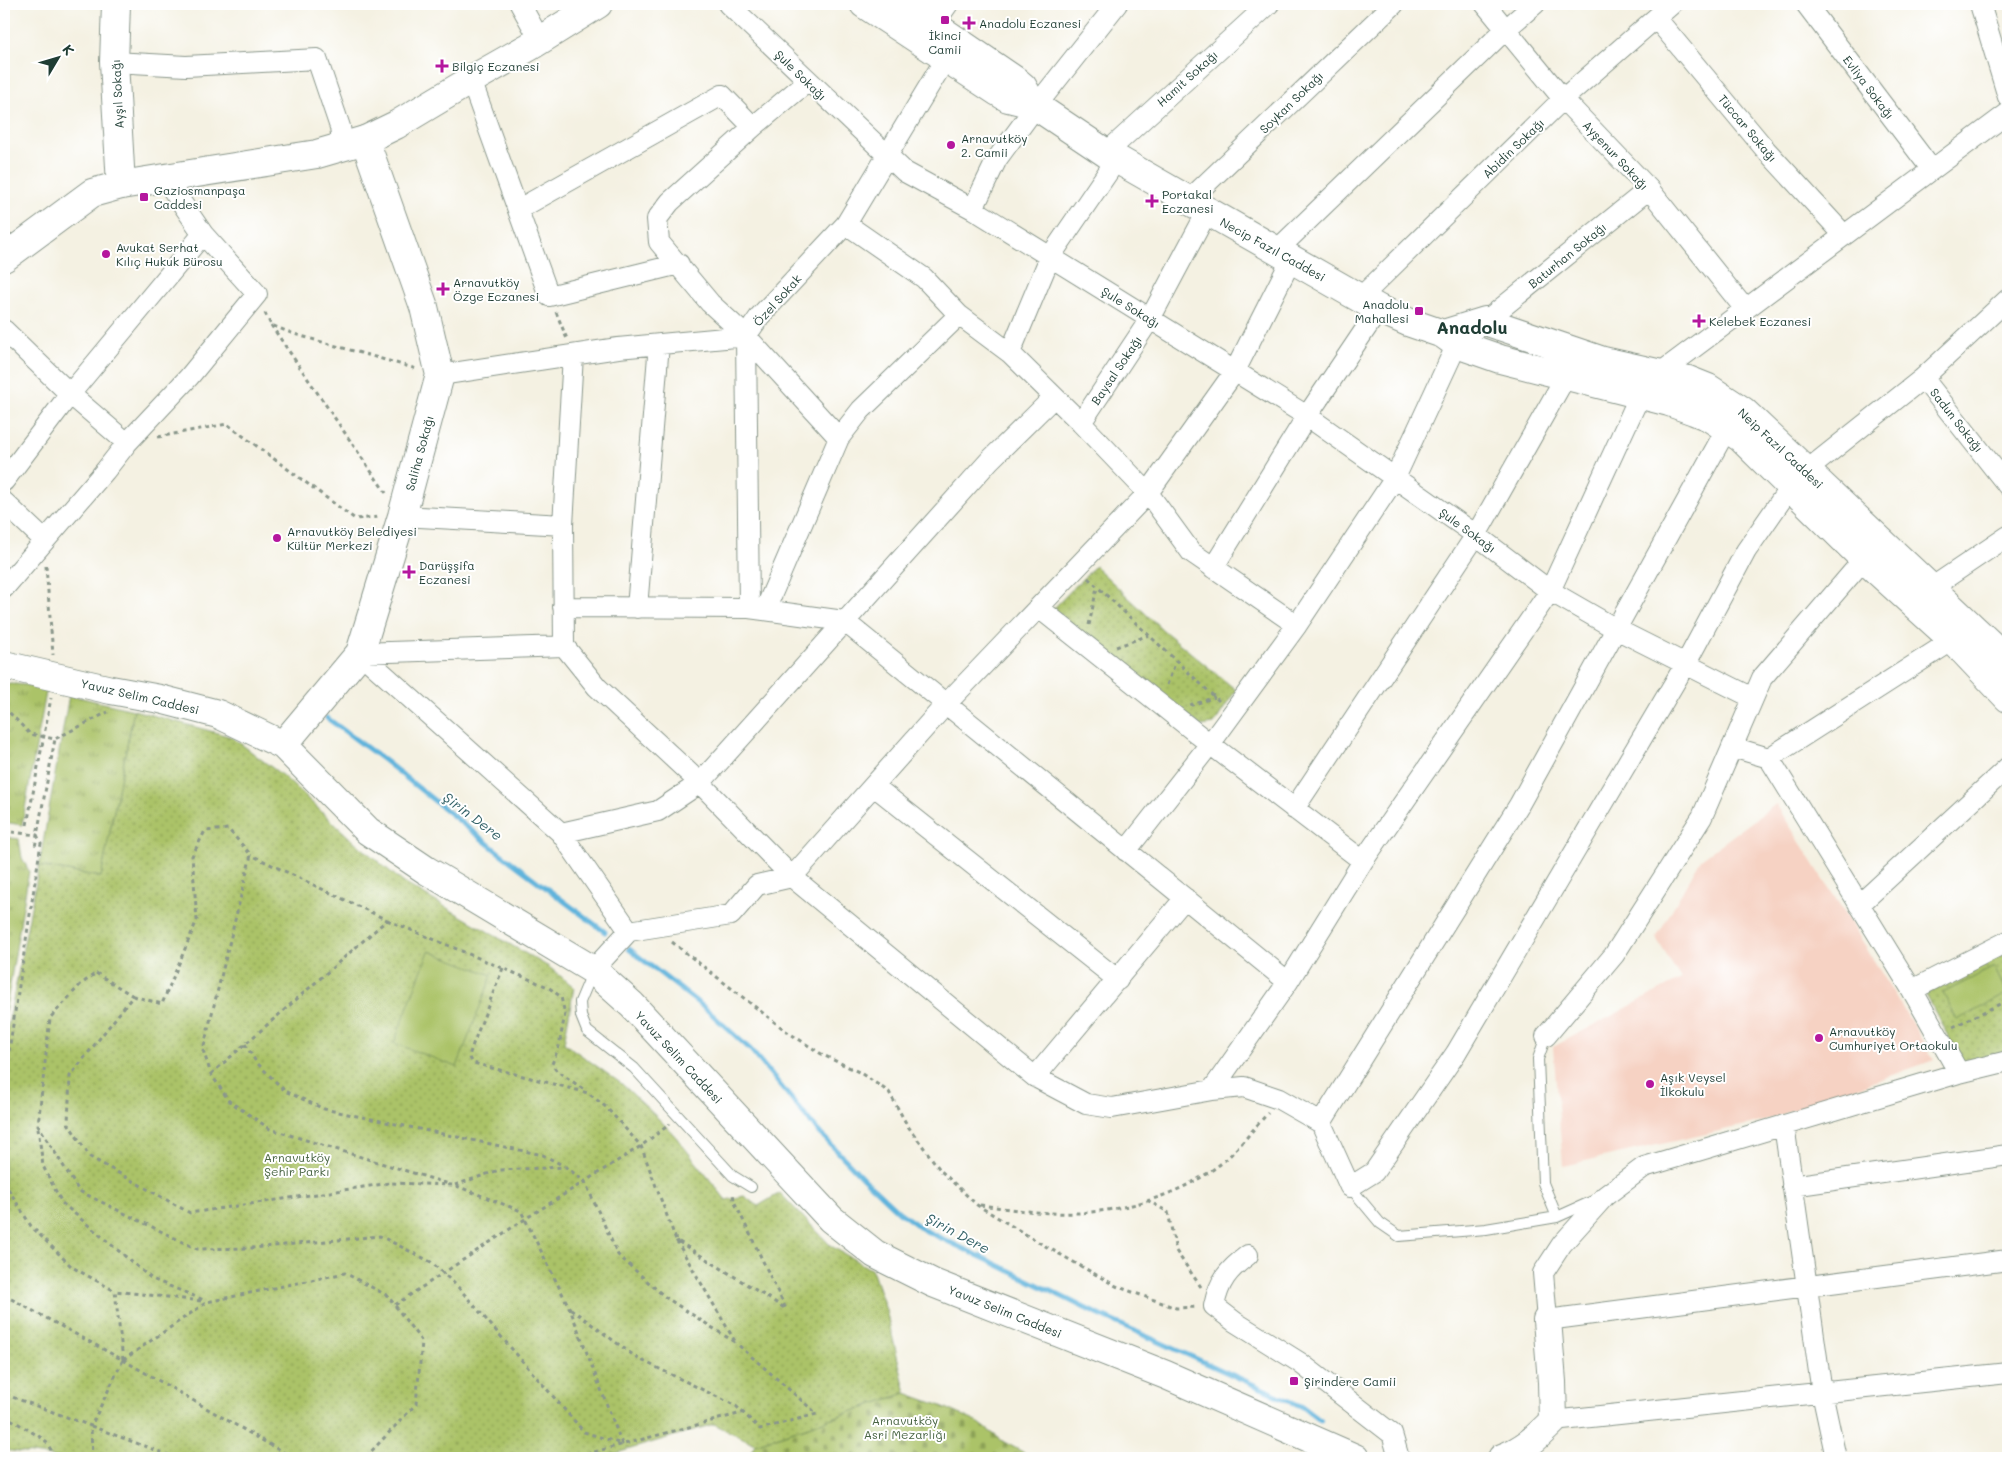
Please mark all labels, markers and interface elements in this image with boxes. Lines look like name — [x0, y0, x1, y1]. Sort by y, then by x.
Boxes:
marker: İkinci Camii — [939, 14, 951, 26]
place label: Anadolu Eczanesi — [979, 15, 1081, 31]
marker: Anadolu Eczanesi — [963, 17, 975, 29]
place label: İkinci Camii — [929, 27, 961, 57]
north arrow — [32, 32, 82, 82]
text: K — [58, 40, 79, 59]
street label: Şule Sokağı — [772, 46, 830, 104]
street label: Hamit Sokağı — [1153, 46, 1221, 110]
street label: Evliya Sokağı — [1840, 52, 1898, 122]
place label: Bilgiç Eczanesi — [452, 58, 539, 74]
street label: Ayşıl Sokağı — [107, 59, 127, 129]
marker: Bilgiç Eczanesi — [436, 60, 448, 72]
street label: Soykan Sokağı — [1256, 67, 1326, 137]
street label: Tüccar Sokağı — [1715, 91, 1781, 165]
street label: Abidin Sokağı — [1479, 115, 1547, 181]
street label: Ayşenur Sokağı — [1580, 117, 1652, 193]
place label: Arnavutköy 2. Camii — [961, 130, 1027, 160]
marker: Arnavutköy 2. Camii — [945, 139, 957, 151]
place label: Gaziosmanpaşa Caddesi — [154, 182, 246, 212]
place label: Portakal Eczanesi — [1162, 186, 1214, 216]
marker: Gaziosmanpaşa Caddesi — [138, 191, 150, 203]
marker: Portakal Eczanesi — [1146, 195, 1158, 207]
street label: Necip Fazıl Caddesi — [1218, 213, 1328, 285]
street label: Baturhan Sokağı — [1525, 219, 1609, 291]
place label: Avukat Serhat Kılıç Hukuk Bürosu — [116, 239, 223, 269]
marker: Avukat Serhat Kılıç Hukuk Bürosu — [100, 248, 112, 260]
street label: Özel Sokak — [749, 271, 805, 329]
place label: Arnavutköy Özge Eczanesi — [453, 274, 539, 304]
marker: Arnavutköy Özge Eczanesi — [437, 283, 449, 295]
street label: Şule Sokağı — [1099, 283, 1163, 331]
place label: Anadolu Mahallesi — [1355, 296, 1409, 326]
marker: Anadolu Mahallesi — [1413, 305, 1425, 317]
place label: Kelebek Eczanesi — [1709, 313, 1811, 329]
district label: Anadolu — [1436, 315, 1508, 339]
marker: Kelebek Eczanesi — [1693, 315, 1705, 327]
street label: Baysal Sokağı — [1087, 332, 1145, 408]
street label: Sadun Sokağı — [1927, 385, 1987, 455]
street label: Neip Fazıl Caddesi — [1735, 404, 1827, 492]
street label: Saliha Sokağı — [401, 414, 437, 492]
street label: Şule Sokağı — [1437, 504, 1499, 556]
place label: Arnavutköy Belediyesi Kültür Merkezi — [287, 523, 417, 553]
marker: Arnavutköy Belediyesi Kültür Merkezi — [271, 532, 283, 544]
place label: Darüşşifa Eczanesi — [419, 557, 475, 587]
marker: Darüşşifa Eczanesi — [403, 566, 415, 578]
street label: Yavuz Selim Caddesi — [79, 675, 201, 717]
water label: Şirin Dere — [439, 787, 507, 845]
street label: Yavuz Selim Caddesi — [632, 1007, 726, 1107]
place label: Arnavutköy Cumhuriyet Ortaokulu — [1829, 1023, 1957, 1053]
marker: Arnavutköy Cumhuriyet Ortaokulu — [1813, 1032, 1825, 1044]
place label: Aşık Veysel İlkokulu — [1660, 1069, 1726, 1099]
marker: Aşık Veysel İlkokulu — [1644, 1078, 1656, 1090]
park label: Arnavutköy Şehir Parkı — [264, 1149, 330, 1179]
water label: Şirin Dere — [923, 1208, 993, 1258]
street label: Yavuz Selim Caddesi — [946, 1281, 1064, 1341]
place label: Şirindere Camii — [1304, 1373, 1396, 1389]
marker: Şirindere Camii — [1288, 1375, 1300, 1387]
park label: Arnavutköy Asri Mezarlığı — [864, 1412, 946, 1442]

